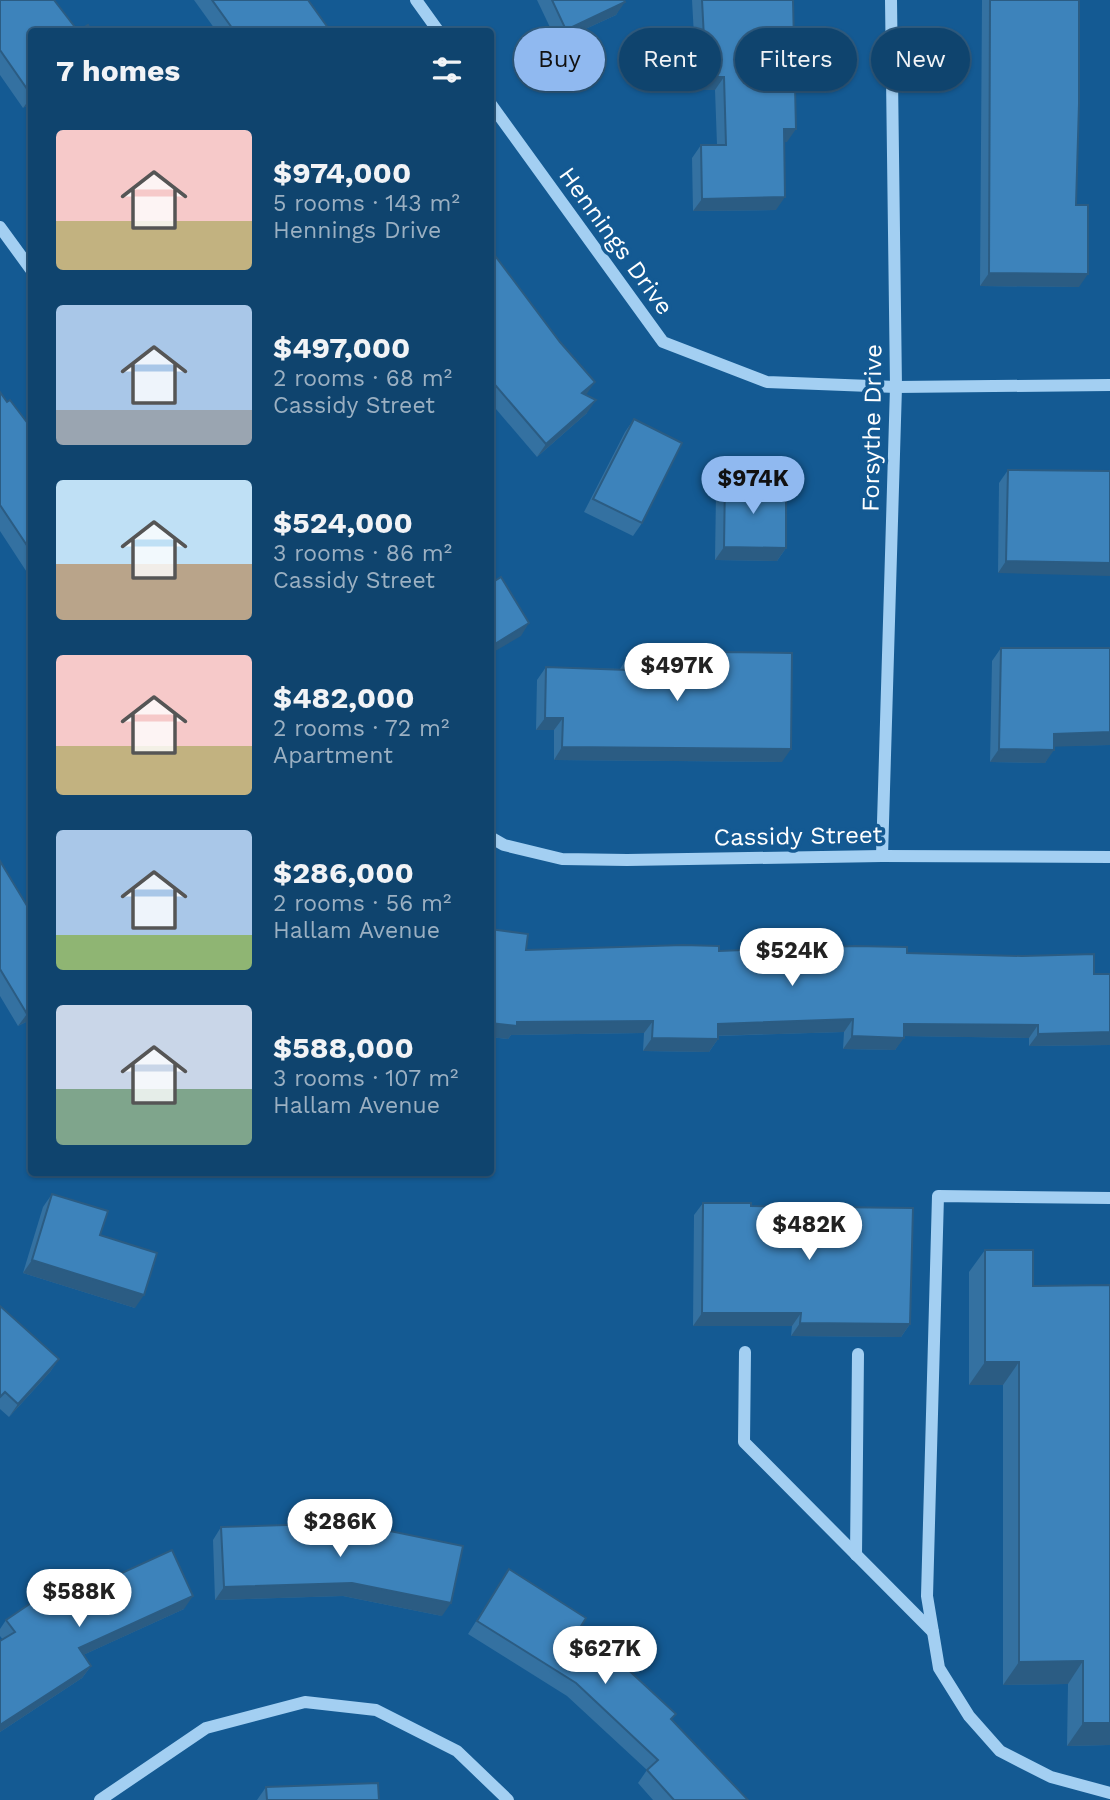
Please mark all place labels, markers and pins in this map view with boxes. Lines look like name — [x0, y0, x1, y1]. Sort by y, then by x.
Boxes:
pin: $974K — [704, 456, 802, 516]
pin: $497K — [628, 644, 726, 703]
pin: $524K — [743, 928, 841, 988]
pin: $482K — [760, 1202, 858, 1262]
pin: $286K — [291, 1500, 389, 1559]
pin: $588K — [30, 1570, 128, 1629]
pin: $627K — [556, 1626, 654, 1686]

